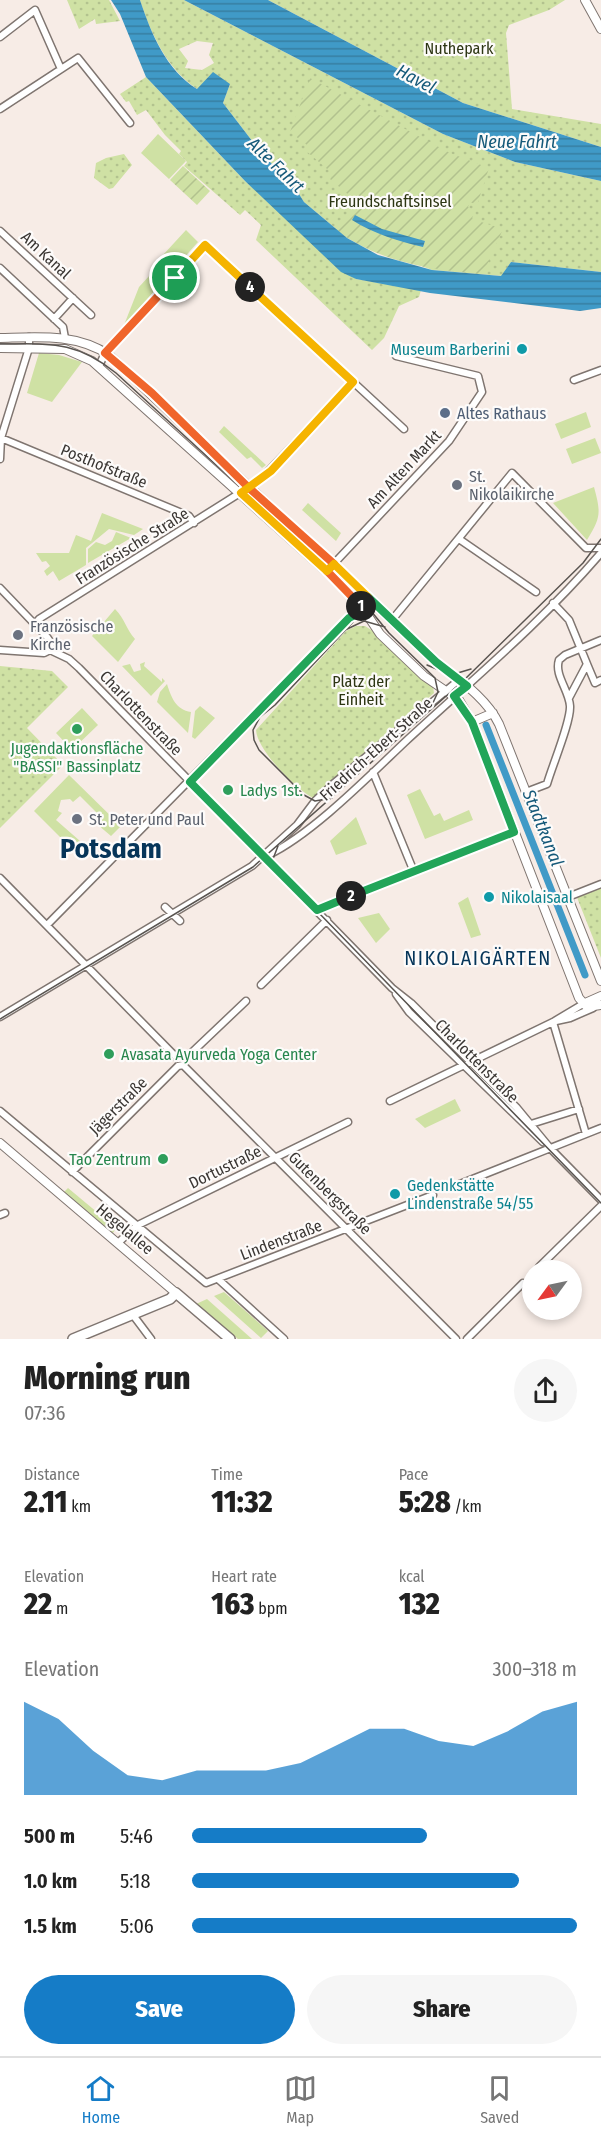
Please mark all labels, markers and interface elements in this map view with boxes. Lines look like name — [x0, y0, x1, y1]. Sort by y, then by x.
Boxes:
park label: Nuthepark — [425, 39, 494, 58]
water label: Havel — [393, 60, 440, 99]
water label: Neue Fahrt — [477, 131, 557, 153]
water label: Alte Fahrt — [242, 132, 309, 197]
park label: Freundschaftsinsel — [328, 192, 452, 211]
street label: Am Kanal — [17, 227, 75, 283]
pin — [149, 252, 200, 303]
icon: arrive — [158, 261, 191, 294]
pin: 4 — [235, 272, 265, 302]
text: 4 — [246, 277, 254, 296]
place label: Museum Barberini — [390, 340, 510, 359]
marker: Museum Barberini — [515, 342, 529, 356]
place label: Altes Rathaus — [457, 404, 546, 423]
marker: Altes Rathaus — [438, 406, 452, 420]
street label: Am Alten Markt — [363, 426, 445, 512]
street label: Posthofstraße — [58, 440, 150, 492]
place label: St. Nikolaikirche — [469, 467, 554, 504]
marker: St. Nikolaikirche — [450, 478, 464, 492]
street label: Französische Straße — [72, 504, 192, 588]
pin: 1 — [346, 591, 376, 621]
text: 1 — [358, 596, 364, 615]
place label: Französische Kirche — [30, 617, 113, 654]
marker: Französische Kirche — [11, 628, 25, 642]
street label: Charlottenstraße — [96, 667, 186, 759]
park label: Platz der Einheit — [332, 672, 390, 709]
street label: Friedrich-Ebert-Straße — [316, 693, 436, 805]
marker: Jugendaktionsfläche "BASSI" Bassinplatz — [70, 722, 84, 736]
place label: Jugendaktionsfläche "BASSI" Bassinplatz — [11, 739, 144, 776]
place label: Ladys 1st. — [240, 781, 303, 800]
marker: Ladys 1st. — [221, 783, 235, 797]
water label: Stadtkanal — [517, 785, 568, 870]
place label: St. Peter und Paul — [89, 810, 205, 829]
marker: St. Peter und Paul — [70, 812, 84, 826]
district label: Potsdam — [60, 832, 162, 865]
pin: 2 — [336, 881, 366, 911]
text: 2 — [347, 886, 355, 905]
place label: Nikolaisaal — [501, 888, 573, 907]
marker: Nikolaisaal — [482, 890, 496, 904]
district label: NIKOLAIGÄRTEN — [404, 946, 552, 970]
street label: Charlottenstraße — [431, 1015, 523, 1107]
place label: Avasata Ayurveda Yoga Center — [121, 1045, 317, 1064]
marker: Avasata Ayurveda Yoga Center — [102, 1047, 116, 1061]
street label: Jägerstraße — [85, 1073, 151, 1139]
street label: Dortustraße — [186, 1141, 264, 1193]
street label: Gutenbergstraße — [285, 1148, 375, 1238]
place label: Tao Zentrum — [69, 1150, 151, 1169]
marker: Tao Zentrum — [156, 1152, 170, 1166]
place label: Gedenkstätte Lindenstraße 54/55 — [407, 1176, 533, 1213]
marker: Gedenkstätte Lindenstraße 54/55 — [388, 1187, 402, 1201]
street label: Hegelallee — [93, 1200, 158, 1258]
street label: Lindenstraße — [237, 1216, 325, 1264]
north arrow — [522, 1260, 582, 1320]
map controls — [522, 1260, 582, 1320]
text: Morning run — [24, 1358, 191, 1398]
button: share — [514, 1359, 577, 1422]
text: 07:36 — [24, 1401, 66, 1425]
text: Distance — [24, 1465, 80, 1484]
text: Time — [211, 1465, 243, 1484]
text: Pace — [399, 1465, 428, 1484]
text: 2.11 — [24, 1484, 67, 1520]
text: 11:32 — [211, 1484, 273, 1520]
text: 5:28 — [399, 1484, 451, 1520]
text: km — [67, 1497, 91, 1516]
text: /km — [451, 1497, 482, 1516]
text: Elevation — [24, 1567, 84, 1586]
text: Heart rate — [211, 1567, 277, 1586]
text: kcal — [399, 1567, 425, 1586]
text: 22 — [24, 1586, 52, 1622]
text: 163 — [211, 1586, 254, 1622]
text: 132 — [399, 1586, 440, 1622]
text: m — [52, 1599, 68, 1618]
text: bpm — [254, 1599, 288, 1618]
text: Elevation — [24, 1657, 99, 1681]
text: 300–318 m — [492, 1657, 577, 1681]
text: 500 m — [24, 1824, 75, 1848]
text: 5:46 — [120, 1824, 153, 1848]
text: 1.0 km — [24, 1869, 77, 1893]
text: 5:18 — [120, 1869, 150, 1893]
text: 1.5 km — [24, 1914, 77, 1938]
text: 5:06 — [120, 1914, 154, 1938]
button: Save — [24, 1975, 295, 2044]
button: Share — [307, 1975, 577, 2044]
tab: Home — [82, 2072, 120, 2127]
tab: Map — [284, 2072, 317, 2127]
tab: Saved — [480, 2072, 519, 2127]

